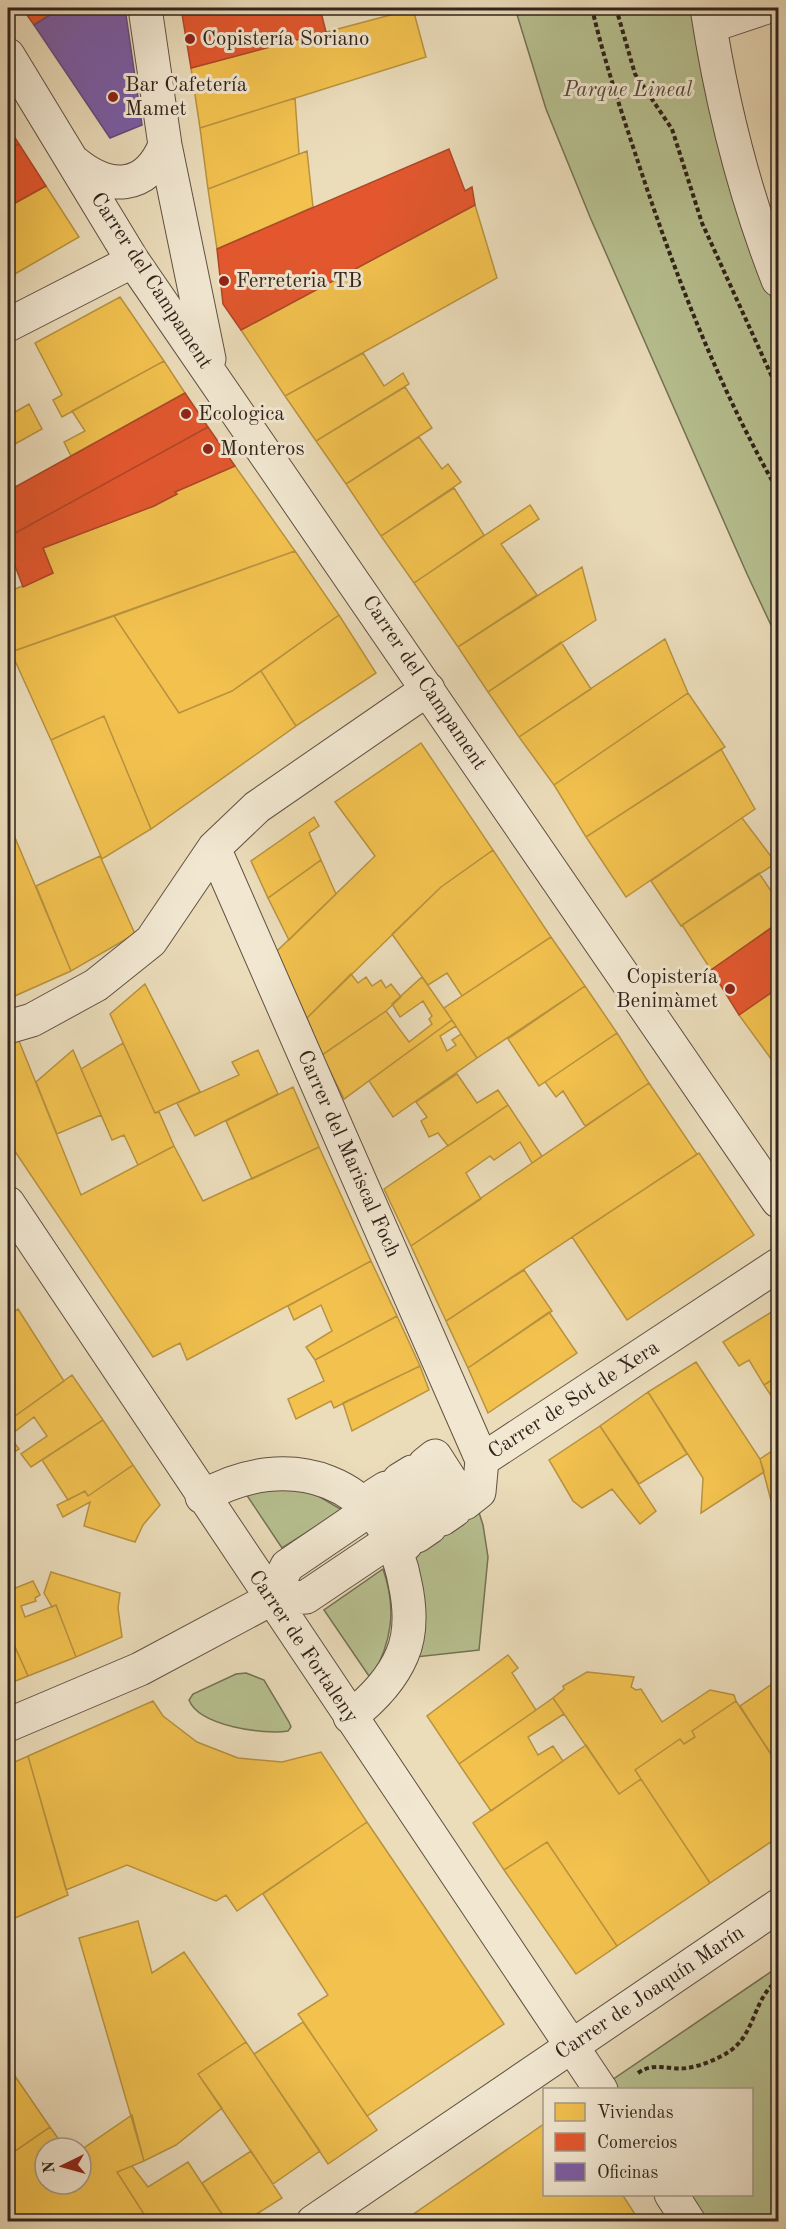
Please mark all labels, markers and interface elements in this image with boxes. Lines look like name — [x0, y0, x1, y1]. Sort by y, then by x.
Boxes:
place label: Copistería Soriano — [202, 29, 370, 50]
marker: Copistería Soriano — [183, 32, 197, 46]
place label: Bar Cafetería Mamet — [125, 75, 247, 120]
park label: Parque Lineal — [563, 80, 692, 101]
marker: Bar Cafetería Mamet — [106, 90, 120, 104]
street label: Carrer del Campament — [86, 189, 216, 373]
place label: Ferreteria TB — [236, 271, 362, 292]
marker: Ferreteria TB — [217, 274, 231, 288]
place label: Ecologica — [198, 404, 285, 425]
marker: Ecologica — [179, 407, 193, 421]
place label: Monteros — [220, 439, 305, 460]
marker: Monteros — [201, 442, 215, 456]
street label: Carrer del Campament — [358, 592, 490, 774]
place label: Copistería Benimàmet — [616, 967, 718, 1012]
marker: Copistería Benimàmet — [723, 982, 737, 996]
street label: Carrer del Mariscal Foch — [293, 1047, 403, 1261]
street label: Carrer de Sot de Xera — [485, 1337, 663, 1463]
street label: Carrer de Fortaleny — [244, 1567, 362, 1727]
street label: Carrer de Joaquín Marín — [552, 1922, 748, 2064]
legend — [543, 2088, 753, 2196]
text: Viviendas — [597, 2104, 674, 2122]
text: Comercios — [597, 2134, 678, 2152]
north arrow — [33, 2136, 93, 2196]
text: N — [41, 2160, 59, 2174]
text: Oficinas — [597, 2164, 658, 2182]

